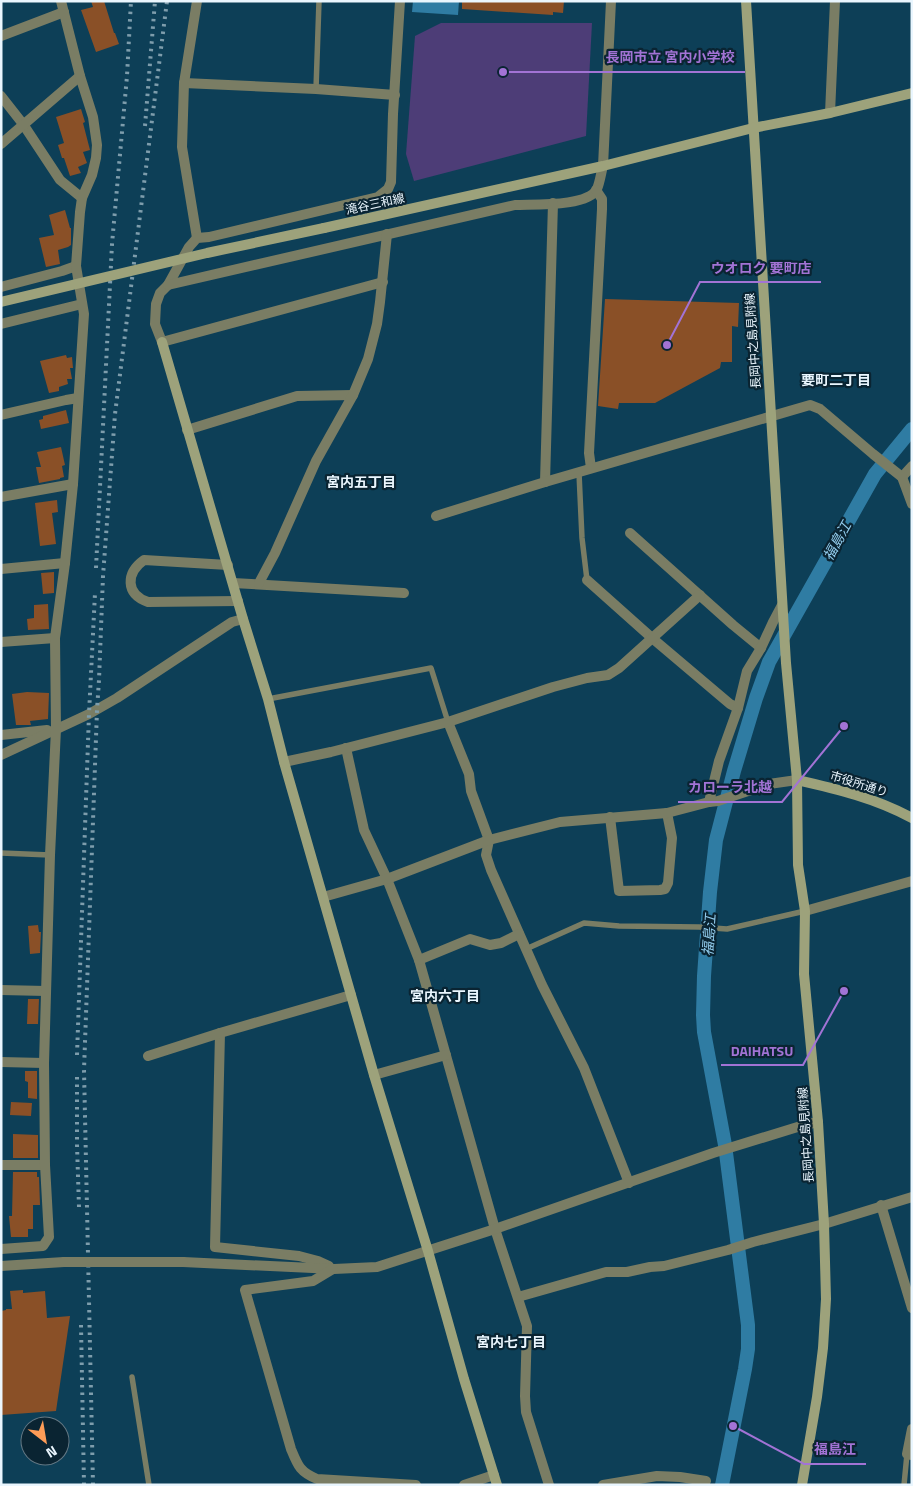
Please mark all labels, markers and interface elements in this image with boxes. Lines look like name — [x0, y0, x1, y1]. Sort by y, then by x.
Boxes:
callout: 長岡市立 宮内小学校 — [596, 43, 745, 72]
text: 長岡市立 宮内小学校 — [605, 46, 735, 67]
street label: 滝谷三和線 — [344, 188, 406, 219]
callout: ウオロク 要町店 — [700, 253, 821, 282]
text: ウオロク 要町店 — [710, 257, 812, 278]
street label: 長岡中之島見附線 — [740, 292, 765, 390]
district label: 要町二丁目 — [801, 369, 871, 390]
district label: 宮内五丁目 — [326, 471, 396, 492]
water label: 福島江 — [817, 516, 857, 564]
street label: 市役所通り — [828, 766, 891, 801]
callout: カローラ北越 — [678, 773, 782, 802]
text: カローラ北越 — [688, 776, 772, 797]
water label: 福島江 — [697, 911, 721, 957]
district label: 宮内六丁目 — [410, 985, 480, 1006]
callout: DAIHATSU — [721, 1036, 803, 1065]
text: DAIHATSU — [731, 1040, 793, 1061]
street label: 長岡中之島見附線 — [793, 1086, 818, 1184]
district label: 宮内七丁目 — [476, 1331, 546, 1352]
north arrow — [20, 1416, 70, 1466]
callout: 福島江 — [804, 1435, 866, 1464]
text: 福島江 — [814, 1438, 856, 1459]
text: N — [42, 1441, 62, 1464]

